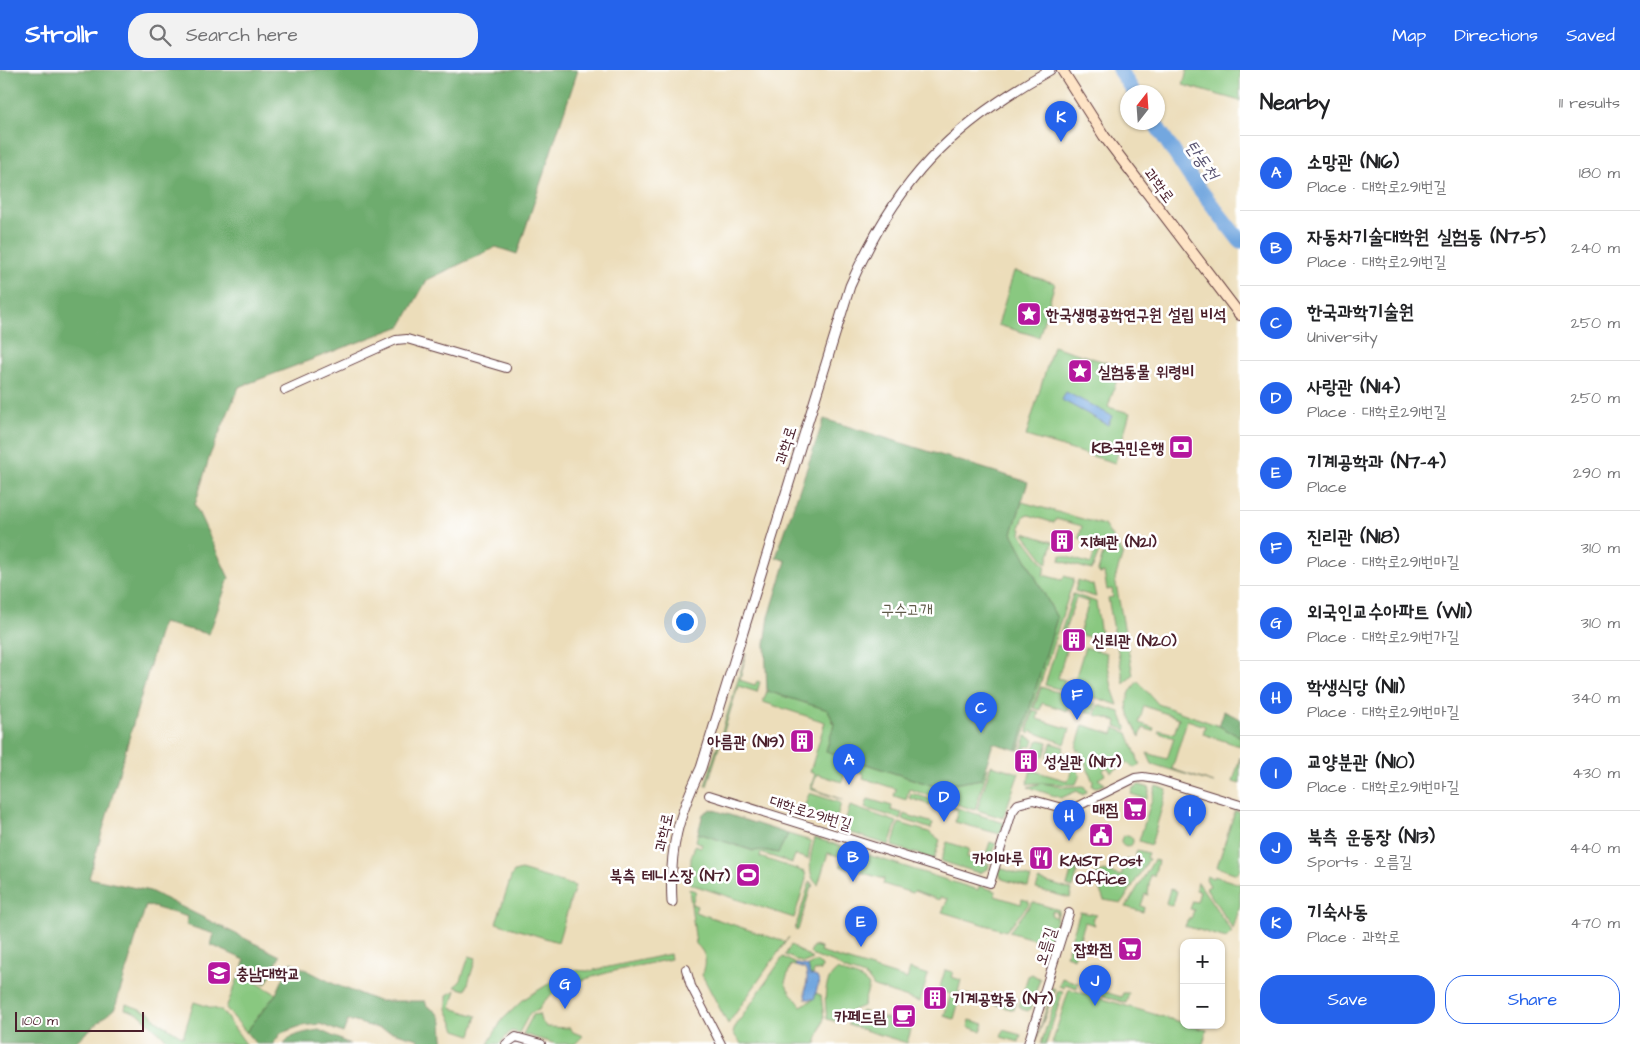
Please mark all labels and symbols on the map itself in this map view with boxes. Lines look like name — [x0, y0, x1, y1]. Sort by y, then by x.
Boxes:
north arrow — [1120, 85, 1165, 130]
pin: K — [1045, 101, 1077, 142]
water label: 탄동천 — [1179, 135, 1225, 186]
street label: 과학로 — [1139, 164, 1180, 208]
place icon: 한국생명공학연구원 설립 비석 — [1016, 301, 1042, 327]
place label: 한국생명공학연구원 설립 비석 — [1045, 304, 1226, 326]
place icon: 실험동물 위령비 — [1067, 358, 1093, 384]
place label: 실험동물 위령비 — [1098, 361, 1195, 383]
street label: 과학로 — [770, 424, 802, 467]
bank icon: KB국민은행 — [1168, 434, 1194, 460]
place label: KB국민은행 — [1091, 437, 1164, 459]
building icon: 지혜관 (N21) — [1049, 528, 1075, 554]
place label: 지혜관 (N21) — [1080, 531, 1157, 553]
park label: 구수고개 — [881, 599, 933, 621]
your location — [672, 609, 698, 635]
building icon: 신뢰관 (N20) — [1061, 627, 1087, 653]
place label: 신뢰관 (N20) — [1092, 630, 1177, 652]
pin: F — [1061, 679, 1093, 720]
pin: C — [965, 692, 997, 733]
building icon: 아름관 (N19) — [789, 728, 815, 754]
place label: 아름관 (N19) — [706, 731, 784, 753]
pin: A — [833, 744, 865, 785]
building icon: 성실관 (N17) — [1013, 748, 1039, 774]
place label: 성실관 (N17) — [1044, 751, 1122, 773]
pin: D — [928, 781, 960, 822]
street label: 대학로291번길 — [767, 790, 855, 836]
pin: I — [1174, 795, 1206, 836]
supermarket icon: 매점 — [1122, 796, 1148, 822]
place label: 매점 — [1092, 799, 1118, 821]
pin: H — [1053, 800, 1085, 841]
street label: 과학로 — [649, 811, 679, 853]
public building icon: KAIST Post Office — [1088, 822, 1114, 848]
pin: B — [837, 841, 869, 882]
restaurant icon: 카이마루 — [1028, 845, 1054, 871]
place label: 카이마루 — [973, 848, 1024, 870]
place label: KAIST Post Office — [1060, 850, 1143, 890]
sports icon: 북측 테니스장 (N7) — [735, 862, 761, 888]
place label: 북측 테니스장 (N7) — [610, 865, 730, 887]
pin: E — [845, 906, 877, 947]
street label: 오름길 — [1030, 924, 1062, 968]
supermarket icon: 잡화점 — [1117, 936, 1143, 962]
place label: 잡화점 — [1073, 939, 1112, 961]
school or university icon: 충남대학교 — [206, 960, 232, 986]
place label: 충남대학교 — [236, 963, 300, 985]
pin: J — [1079, 965, 1111, 1006]
pin: G — [549, 968, 581, 1009]
building icon: 기계공학동 (N7) — [922, 985, 948, 1011]
place label: 기계공학동 (N7) — [952, 988, 1053, 1010]
cafe icon: 카페드림 — [891, 1003, 917, 1029]
place label: 카페드림 — [835, 1006, 886, 1028]
scale bar — [15, 1009, 144, 1032]

